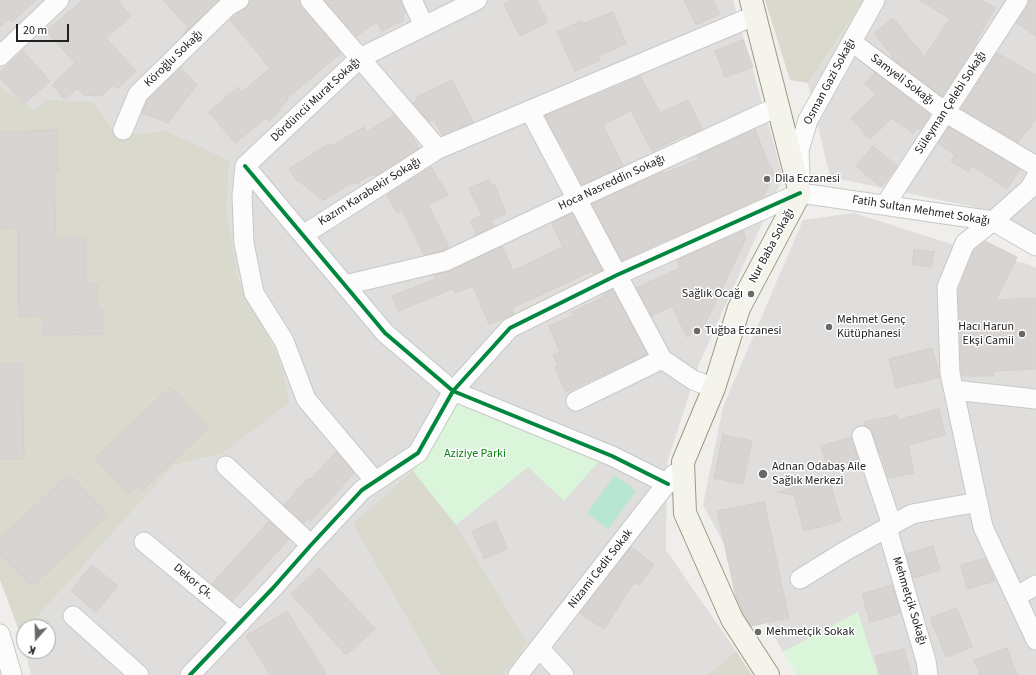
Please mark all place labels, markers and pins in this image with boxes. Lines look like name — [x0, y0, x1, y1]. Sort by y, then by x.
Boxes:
place label: Dila Eczanesi — [775, 172, 840, 186]
marker: Dila Eczanesi — [762, 174, 772, 184]
place label: Sağlık Ocağı — [682, 287, 743, 301]
marker: Sağlık Ocağı — [746, 289, 756, 299]
place label: Mehmet Genç Kütüphanesi — [837, 313, 906, 341]
place label: Hacı Harun Ekşi Camii — [958, 320, 1014, 348]
marker: Mehmet Genç Kütüphanesi — [824, 322, 834, 332]
place label: Tuğba Eczanesi — [705, 324, 781, 338]
marker: Tuğba Eczanesi — [692, 326, 702, 336]
marker: Hacı Harun Ekşi Camii — [1017, 329, 1027, 339]
place label: Adnan Odabaş Aile Sağlık Merkezi — [772, 460, 866, 488]
marker: Adnan Odabaş Aile Sağlık Merkezi — [757, 468, 769, 480]
place label: Mehmetçik Sokak — [766, 625, 854, 639]
marker: Mehmetçik Sokak — [753, 627, 763, 637]

